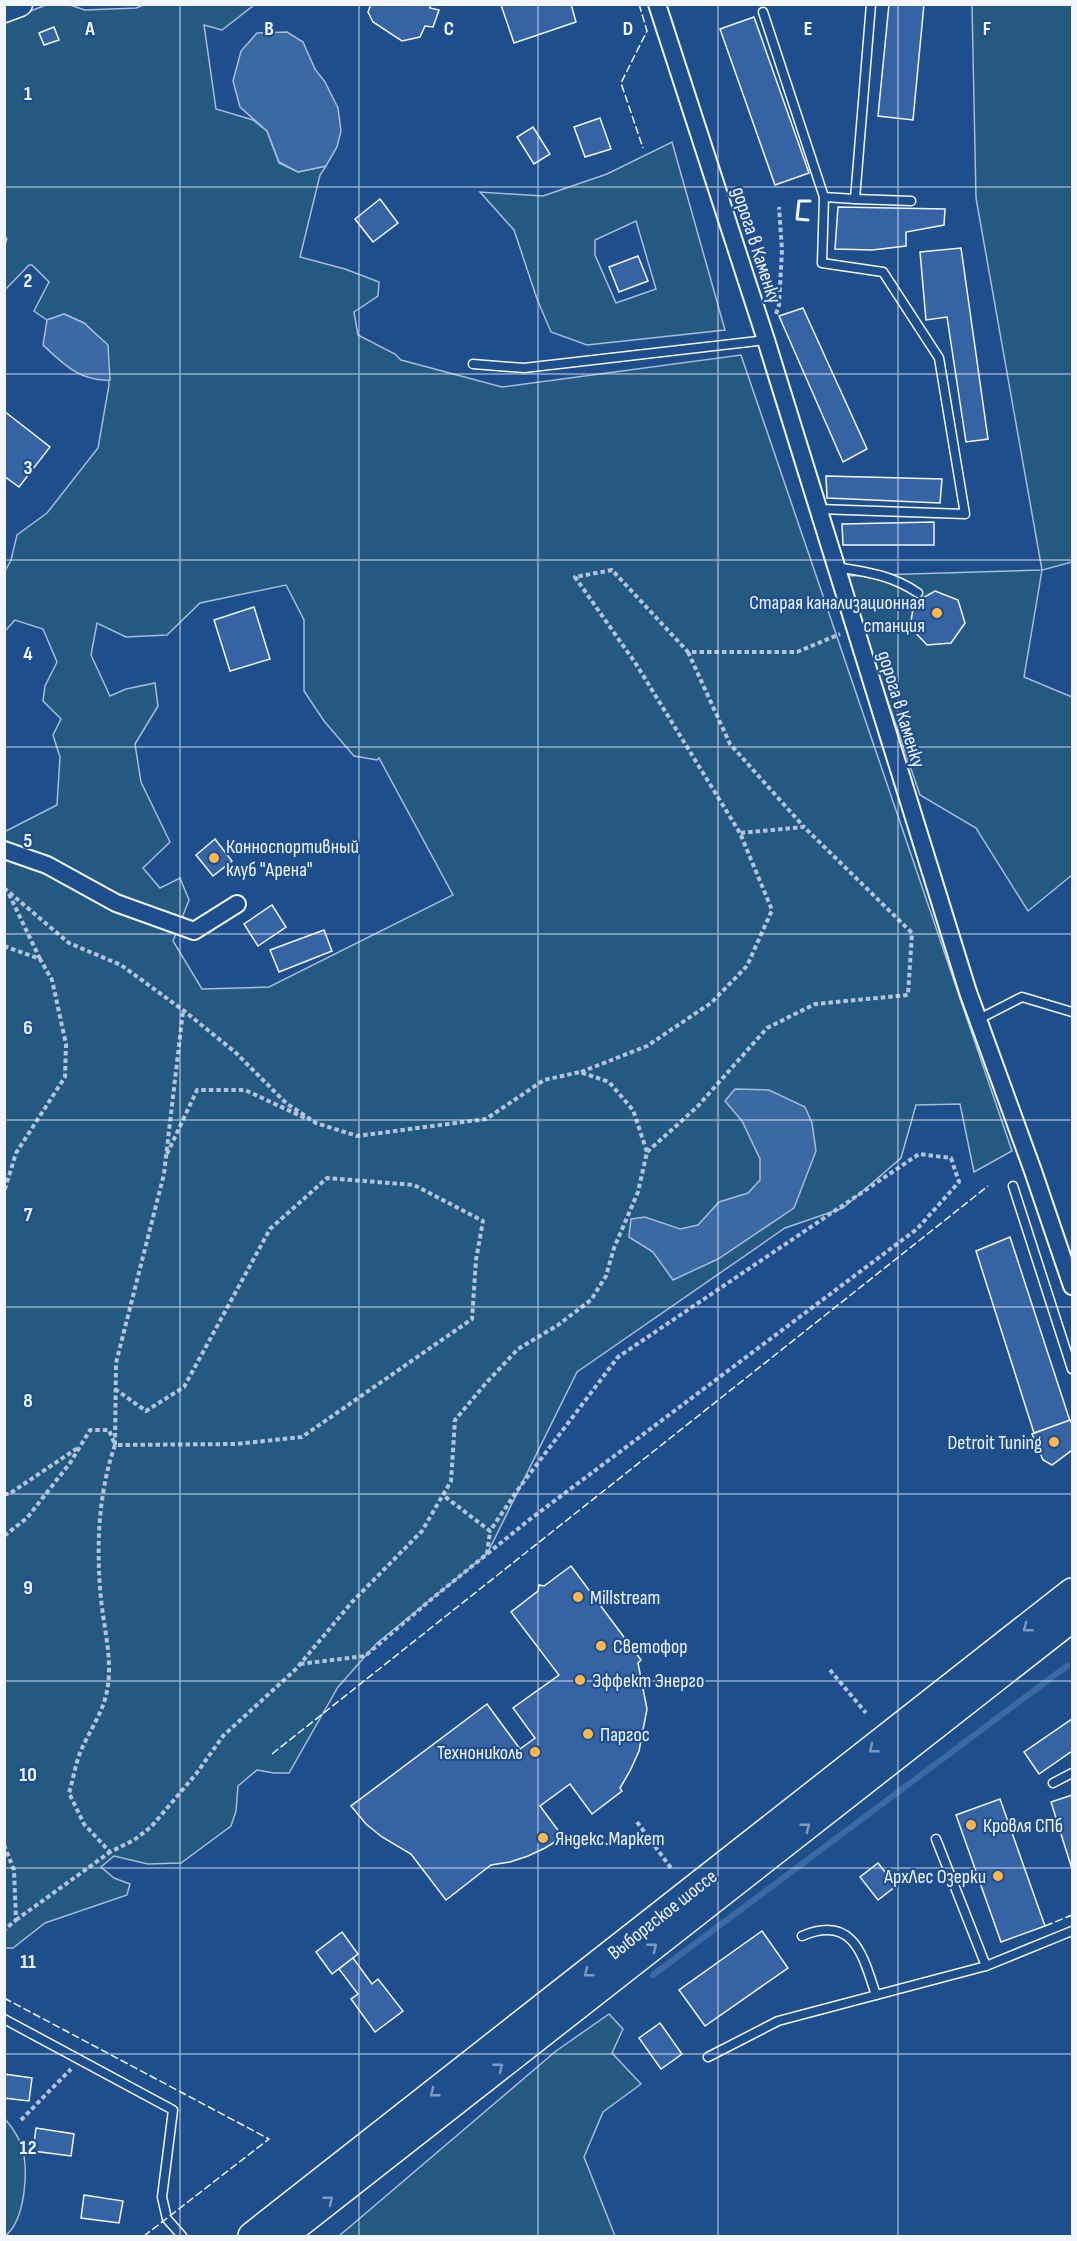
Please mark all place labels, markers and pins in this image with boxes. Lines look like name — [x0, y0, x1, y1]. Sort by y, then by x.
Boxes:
place label: Старая канализационная станция — [749, 591, 925, 638]
marker: Старая канализационная станция — [930, 606, 944, 620]
place label: Конноспортивный клуб "Арена" — [226, 835, 359, 882]
marker: Конноспортивный клуб "Арена" — [207, 851, 221, 865]
place label: Detroit Tuning — [948, 1431, 1042, 1455]
marker: Detroit Tuning — [1047, 1435, 1061, 1449]
place label: Millstream — [590, 1586, 660, 1610]
marker: Millstream — [571, 1590, 585, 1604]
place label: Светофор — [613, 1635, 688, 1659]
marker: Светофор — [594, 1639, 608, 1653]
place label: Эффект Энерго — [592, 1669, 704, 1693]
marker: Эффект Энерго — [573, 1673, 587, 1687]
place label: Паргос — [600, 1723, 650, 1747]
marker: Паргос — [581, 1727, 595, 1741]
place label: Технониколь — [437, 1741, 523, 1765]
marker: Технониколь — [528, 1745, 542, 1759]
place label: Кровля СПб — [983, 1814, 1063, 1838]
marker: Кровля СПб — [964, 1818, 978, 1832]
place label: Яндекс.Маркет — [555, 1827, 665, 1851]
marker: Яндекс.Маркет — [536, 1831, 550, 1845]
place label: АрхЛес Озерки — [883, 1865, 986, 1889]
marker: АрхЛес Озерки — [991, 1869, 1005, 1883]

